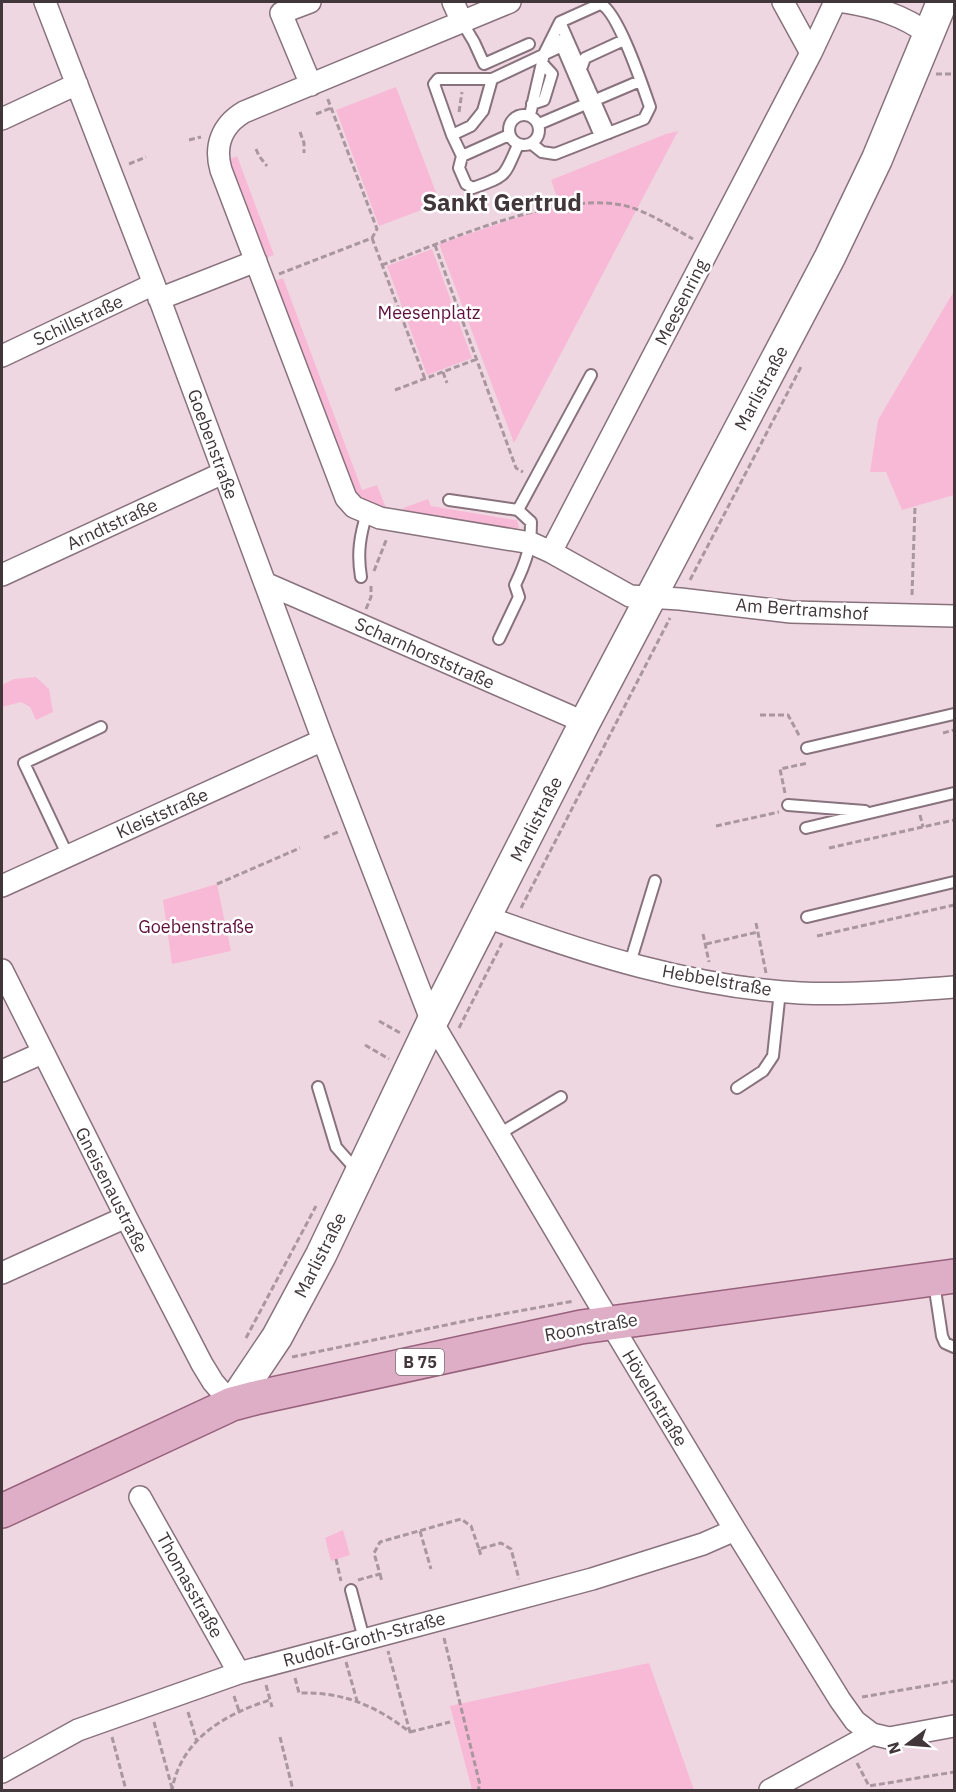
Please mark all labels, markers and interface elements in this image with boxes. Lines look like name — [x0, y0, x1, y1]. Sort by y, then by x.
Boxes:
district label: Sankt Gertrud — [422, 186, 582, 218]
street label: Meesenring — [649, 254, 713, 349]
street label: Schillstraße — [29, 289, 127, 351]
park label: Meesenplatz — [378, 301, 480, 324]
street label: Marlistraße — [729, 342, 793, 434]
street label: Goebenstraße — [182, 386, 244, 502]
street label: Arndtstraße — [63, 493, 161, 555]
street label: Am Bertramshof — [735, 593, 869, 625]
street label: Scharnhorststraße — [352, 612, 499, 694]
street label: Marlistraße — [505, 772, 567, 866]
street label: Kleiststraße — [112, 782, 212, 843]
park label: Goebenstraße — [138, 915, 254, 938]
street label: Hebbelstraße — [660, 959, 774, 1001]
street label: Gneisenaustraße — [70, 1123, 154, 1257]
street label: Marlistraße — [289, 1208, 351, 1302]
street label: Roonstraße — [543, 1307, 639, 1346]
street label: Hövelnstraße — [617, 1345, 693, 1451]
road number: B 75 — [396, 1349, 444, 1375]
street label: Thomasstraße — [152, 1528, 228, 1642]
street label: Rudolf-Groth-Straße — [280, 1606, 448, 1672]
north arrow — [878, 1714, 938, 1774]
text: N — [882, 1740, 905, 1756]

